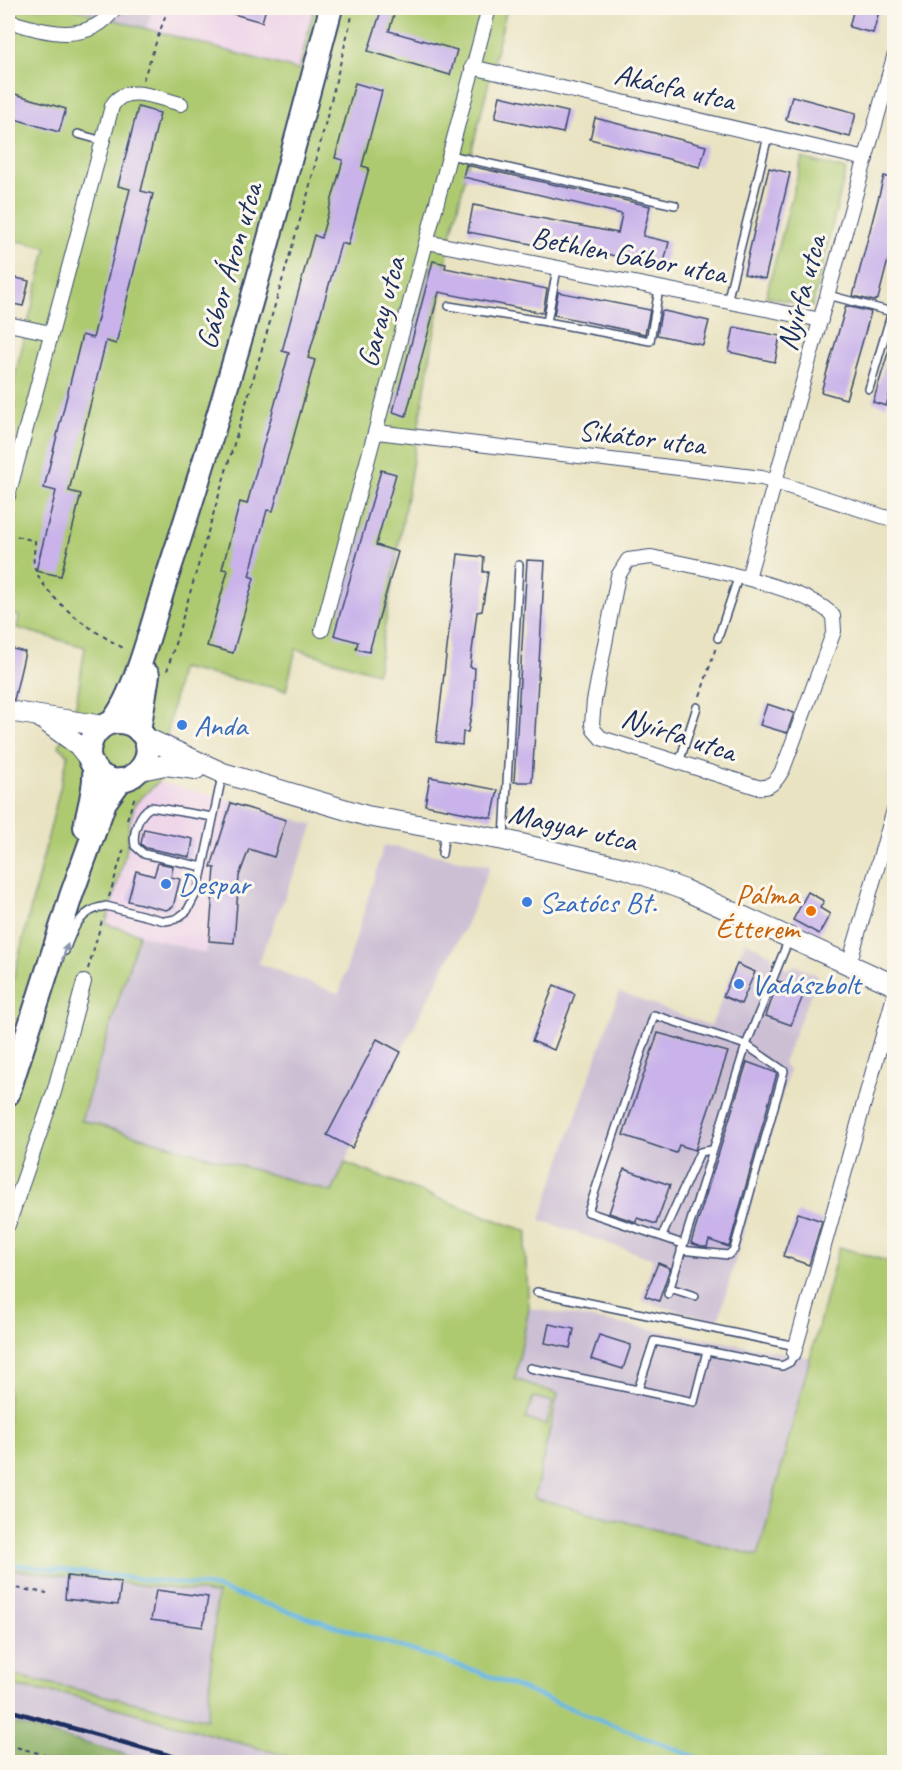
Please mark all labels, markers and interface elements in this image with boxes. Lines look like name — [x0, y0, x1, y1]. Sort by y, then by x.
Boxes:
street label: Akácfa utca — [611, 55, 742, 120]
street label: Gábor Áron utca — [187, 176, 272, 353]
street label: Bethlen Gábor utca — [528, 217, 732, 293]
street label: Nyírfa utca — [767, 228, 835, 355]
street label: Garay utca — [348, 251, 414, 371]
street label: Sikátor utca — [576, 410, 710, 464]
street label: Nyírfa utca — [617, 698, 744, 771]
place label: Anda — [194, 706, 249, 744]
marker: Anda — [175, 718, 189, 732]
street label: Magyar utca — [505, 794, 643, 861]
place label: Despar — [178, 865, 252, 903]
place label: Pálma Étterem — [716, 875, 801, 947]
marker: Despar — [159, 877, 173, 891]
place label: Szatócs Bt. — [539, 883, 657, 921]
marker: Szatócs Bt. — [520, 895, 534, 909]
marker: Pálma Étterem — [804, 904, 818, 918]
one-way arrow — [60, 943, 70, 961]
place label: Vadászbolt — [751, 965, 864, 1003]
marker: Vadászbolt — [732, 977, 746, 991]

